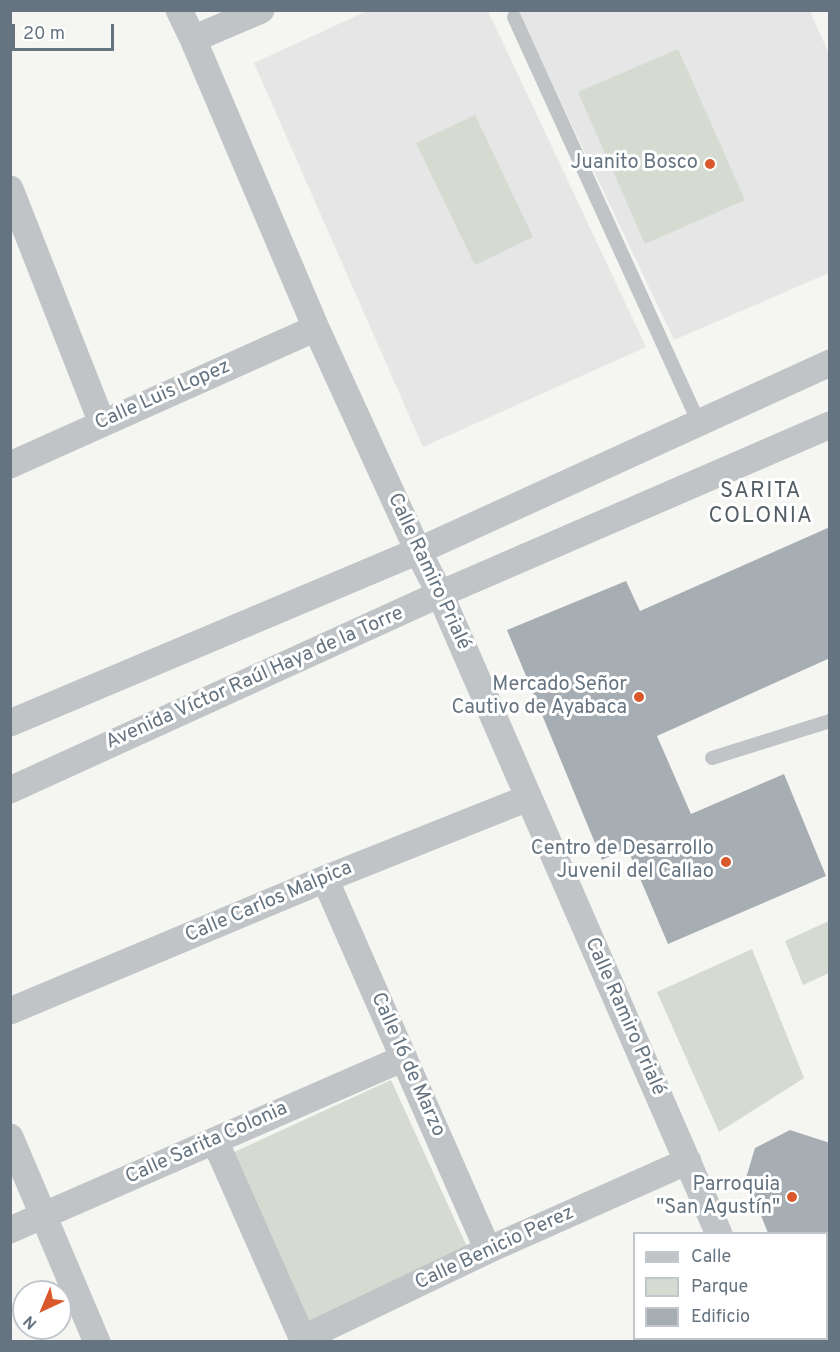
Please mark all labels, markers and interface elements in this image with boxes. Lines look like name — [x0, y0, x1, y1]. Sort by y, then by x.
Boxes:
scale bar — [15, 12, 117, 50]
text: 20 m — [23, 23, 65, 46]
place label: Juanito Bosco — [571, 152, 698, 176]
marker: Juanito Bosco — [703, 157, 717, 171]
street label: Calle Luis Lopez — [92, 355, 234, 437]
district label: SARITA COLONIA — [709, 480, 813, 532]
street label: Calle Ramiro Prialé — [381, 490, 475, 654]
street label: Avenida Víctor Raúl Haya de la Torre — [102, 602, 408, 756]
place label: Mercado Señor Cautivo de Ayabaca — [451, 674, 627, 721]
marker: Mercado Señor Cautivo de Ayabaca — [632, 690, 646, 704]
place label: Centro de Desarrollo Juvenil del Callao — [531, 838, 714, 885]
marker: Centro de Desarrollo Juvenil del Callao — [719, 855, 733, 869]
street label: Calle Carlos Malpica — [182, 857, 356, 949]
street label: Calle Ramiro Prialé — [578, 934, 670, 1100]
street label: Calle 16 de Marzo — [364, 989, 450, 1141]
street label: Calle Sarita Colonia — [122, 1097, 292, 1191]
place label: Parroquia "San Agustín" — [656, 1174, 780, 1221]
marker: Parroquia "San Agustín" — [785, 1190, 799, 1204]
street label: Calle Benicio Perez — [412, 1202, 578, 1296]
legend — [633, 1232, 828, 1340]
text: Calle — [691, 1246, 731, 1269]
text: Parque — [691, 1276, 748, 1299]
north arrow — [12, 1280, 72, 1340]
text: Edificio — [691, 1306, 750, 1329]
text: N — [20, 1310, 42, 1333]

